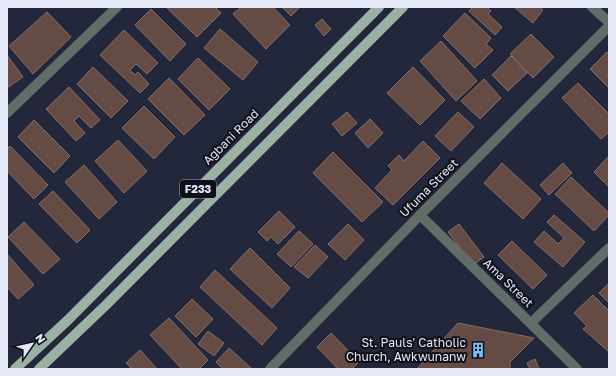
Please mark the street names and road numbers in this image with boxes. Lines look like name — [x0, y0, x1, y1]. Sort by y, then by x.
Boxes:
street label: Agbani Road — [200, 106, 262, 168]
street label: Ufuma Street — [396, 155, 461, 220]
road number: F233 — [180, 180, 216, 198]
street label: Ama Street — [480, 255, 537, 310]

